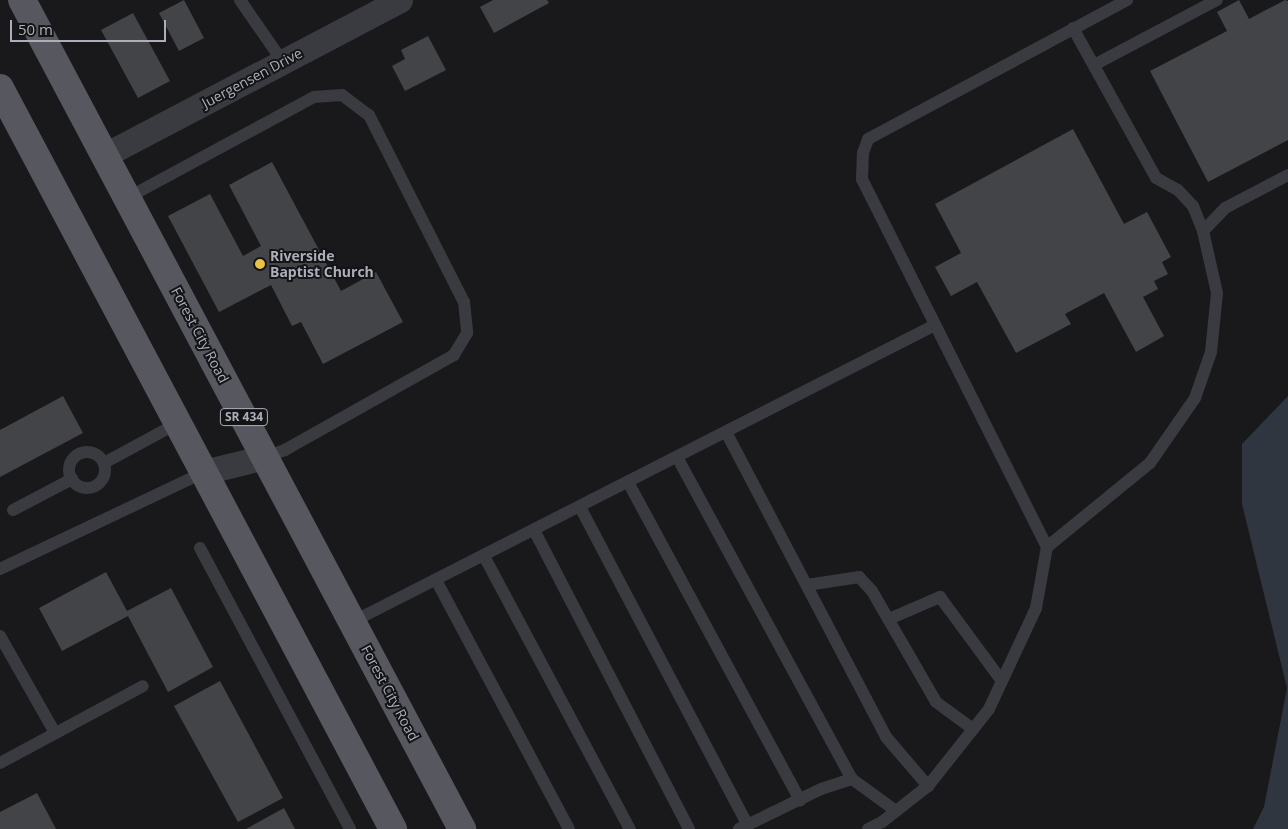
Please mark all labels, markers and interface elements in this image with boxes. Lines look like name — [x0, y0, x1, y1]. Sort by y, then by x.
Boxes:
scale bar — [12, 10, 169, 42]
text: 50 m — [18, 19, 53, 39]
street label: Juergensen Drive — [199, 45, 305, 111]
place label: Riverside Baptist Church — [270, 248, 374, 280]
marker: Riverside Baptist Church — [254, 258, 266, 270]
street label: Forest City Road — [168, 284, 232, 386]
road number: SR 434 — [219, 408, 269, 427]
street label: Forest City Road — [358, 642, 422, 744]

